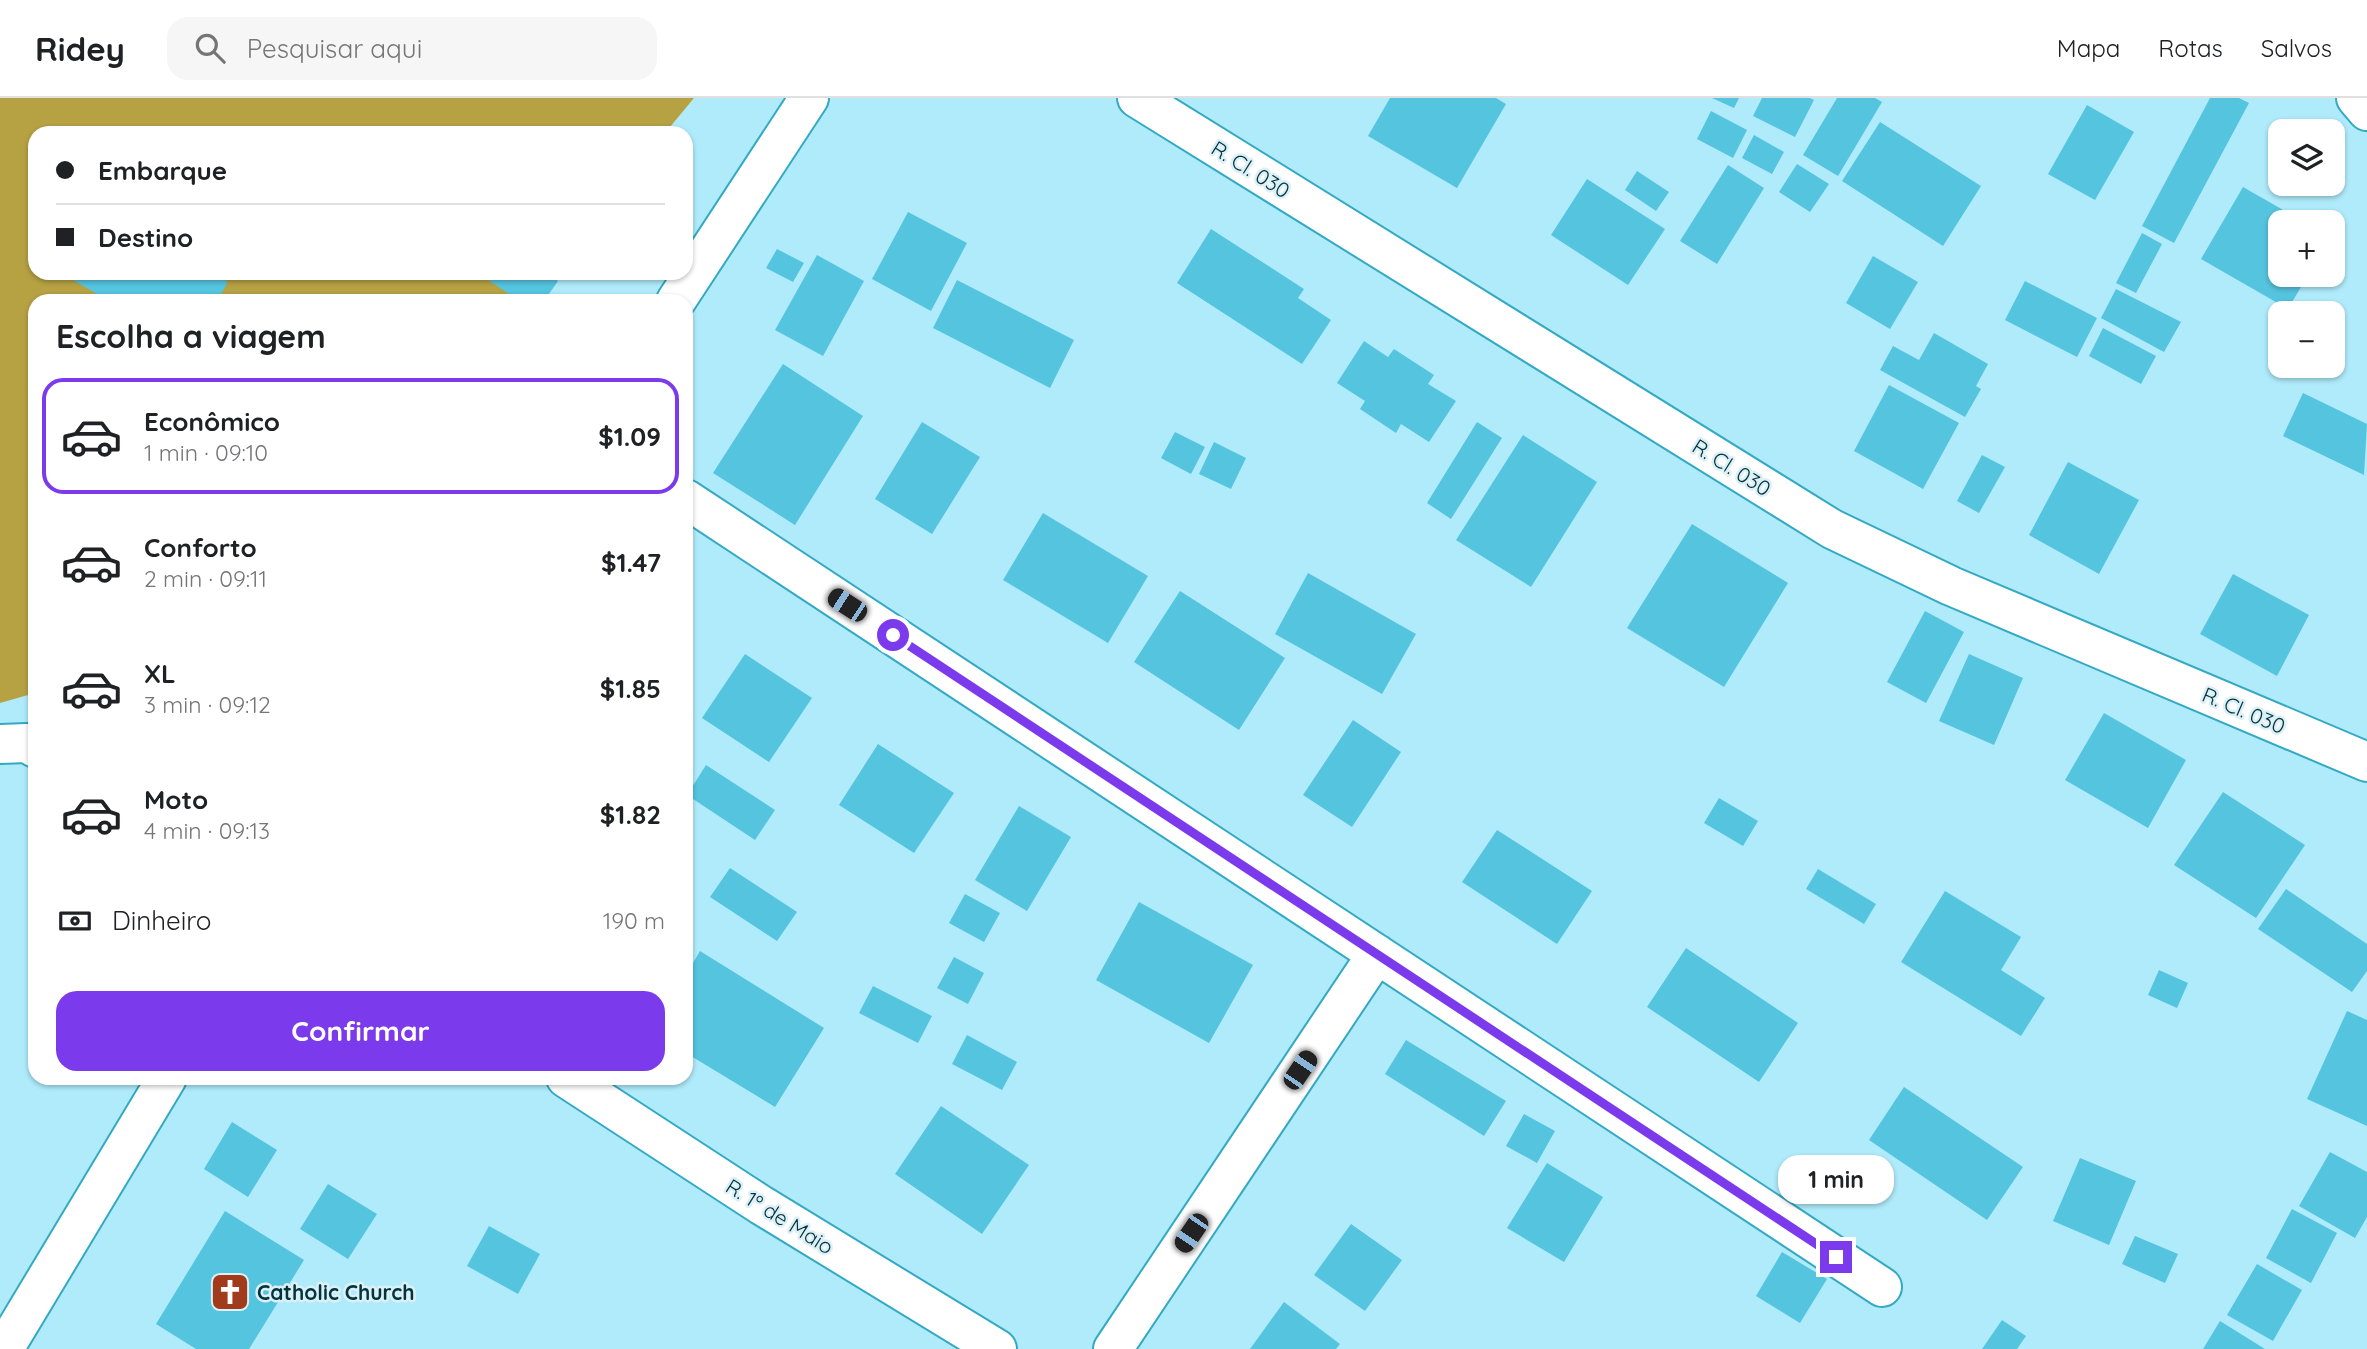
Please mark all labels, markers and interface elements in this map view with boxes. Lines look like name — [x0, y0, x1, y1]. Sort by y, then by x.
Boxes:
search box — [167, 17, 657, 80]
text: Ridey — [35, 28, 125, 69]
icon: search — [191, 29, 229, 67]
text: Pesquisar aqui — [247, 32, 422, 65]
text: Mapa — [2057, 33, 2120, 63]
text: Rotas — [2158, 33, 2223, 63]
text: Salvos — [2261, 33, 2332, 63]
map controls — [2268, 119, 2345, 378]
button: layers — [2268, 119, 2345, 196]
street label: R. Cl. 030 — [1207, 135, 1295, 203]
text: Embarque — [98, 154, 227, 187]
button: + — [2268, 210, 2345, 287]
text: Destino — [98, 221, 193, 254]
button: − — [2268, 301, 2345, 378]
text: Escolha a viagem — [56, 316, 326, 356]
icon: car — [60, 405, 123, 468]
text: Econômico — [144, 405, 280, 438]
text: $1.09 — [598, 420, 661, 453]
street label: R. Cl. 030 — [1688, 433, 1776, 501]
text: 1 min · 09:10 — [144, 438, 268, 467]
icon: car — [60, 531, 123, 594]
text: Conforto — [144, 531, 257, 564]
text: $1.47 — [601, 546, 661, 579]
text: 2 min · 09:11 — [144, 564, 267, 593]
car — [824, 585, 871, 625]
route start — [877, 619, 909, 651]
icon: car — [60, 657, 123, 720]
text: XL — [144, 657, 176, 690]
text: $1.85 — [600, 672, 661, 705]
street label: R. Cl. 030 — [2199, 681, 2289, 739]
text: 3 min · 09:12 — [144, 690, 271, 719]
icon: car — [60, 783, 123, 846]
text: Moto — [144, 783, 208, 816]
text: $1.82 — [600, 798, 661, 831]
text: 4 min · 09:13 — [144, 816, 270, 845]
icon: cash — [56, 902, 94, 940]
text: Dinheiro — [112, 904, 211, 937]
text: 190 m — [603, 906, 665, 935]
button: Confirmar — [56, 991, 665, 1071]
car — [1280, 1047, 1321, 1093]
callout: 1 min — [1778, 1156, 1894, 1204]
text: 1 min — [1808, 1165, 1864, 1194]
street label: R. 1º de Maio — [721, 1173, 839, 1259]
car — [1171, 1210, 1212, 1256]
route end — [1820, 1241, 1852, 1273]
church icon: Catholic Church — [209, 1271, 251, 1313]
place label: Catholic Church — [257, 1279, 414, 1305]

